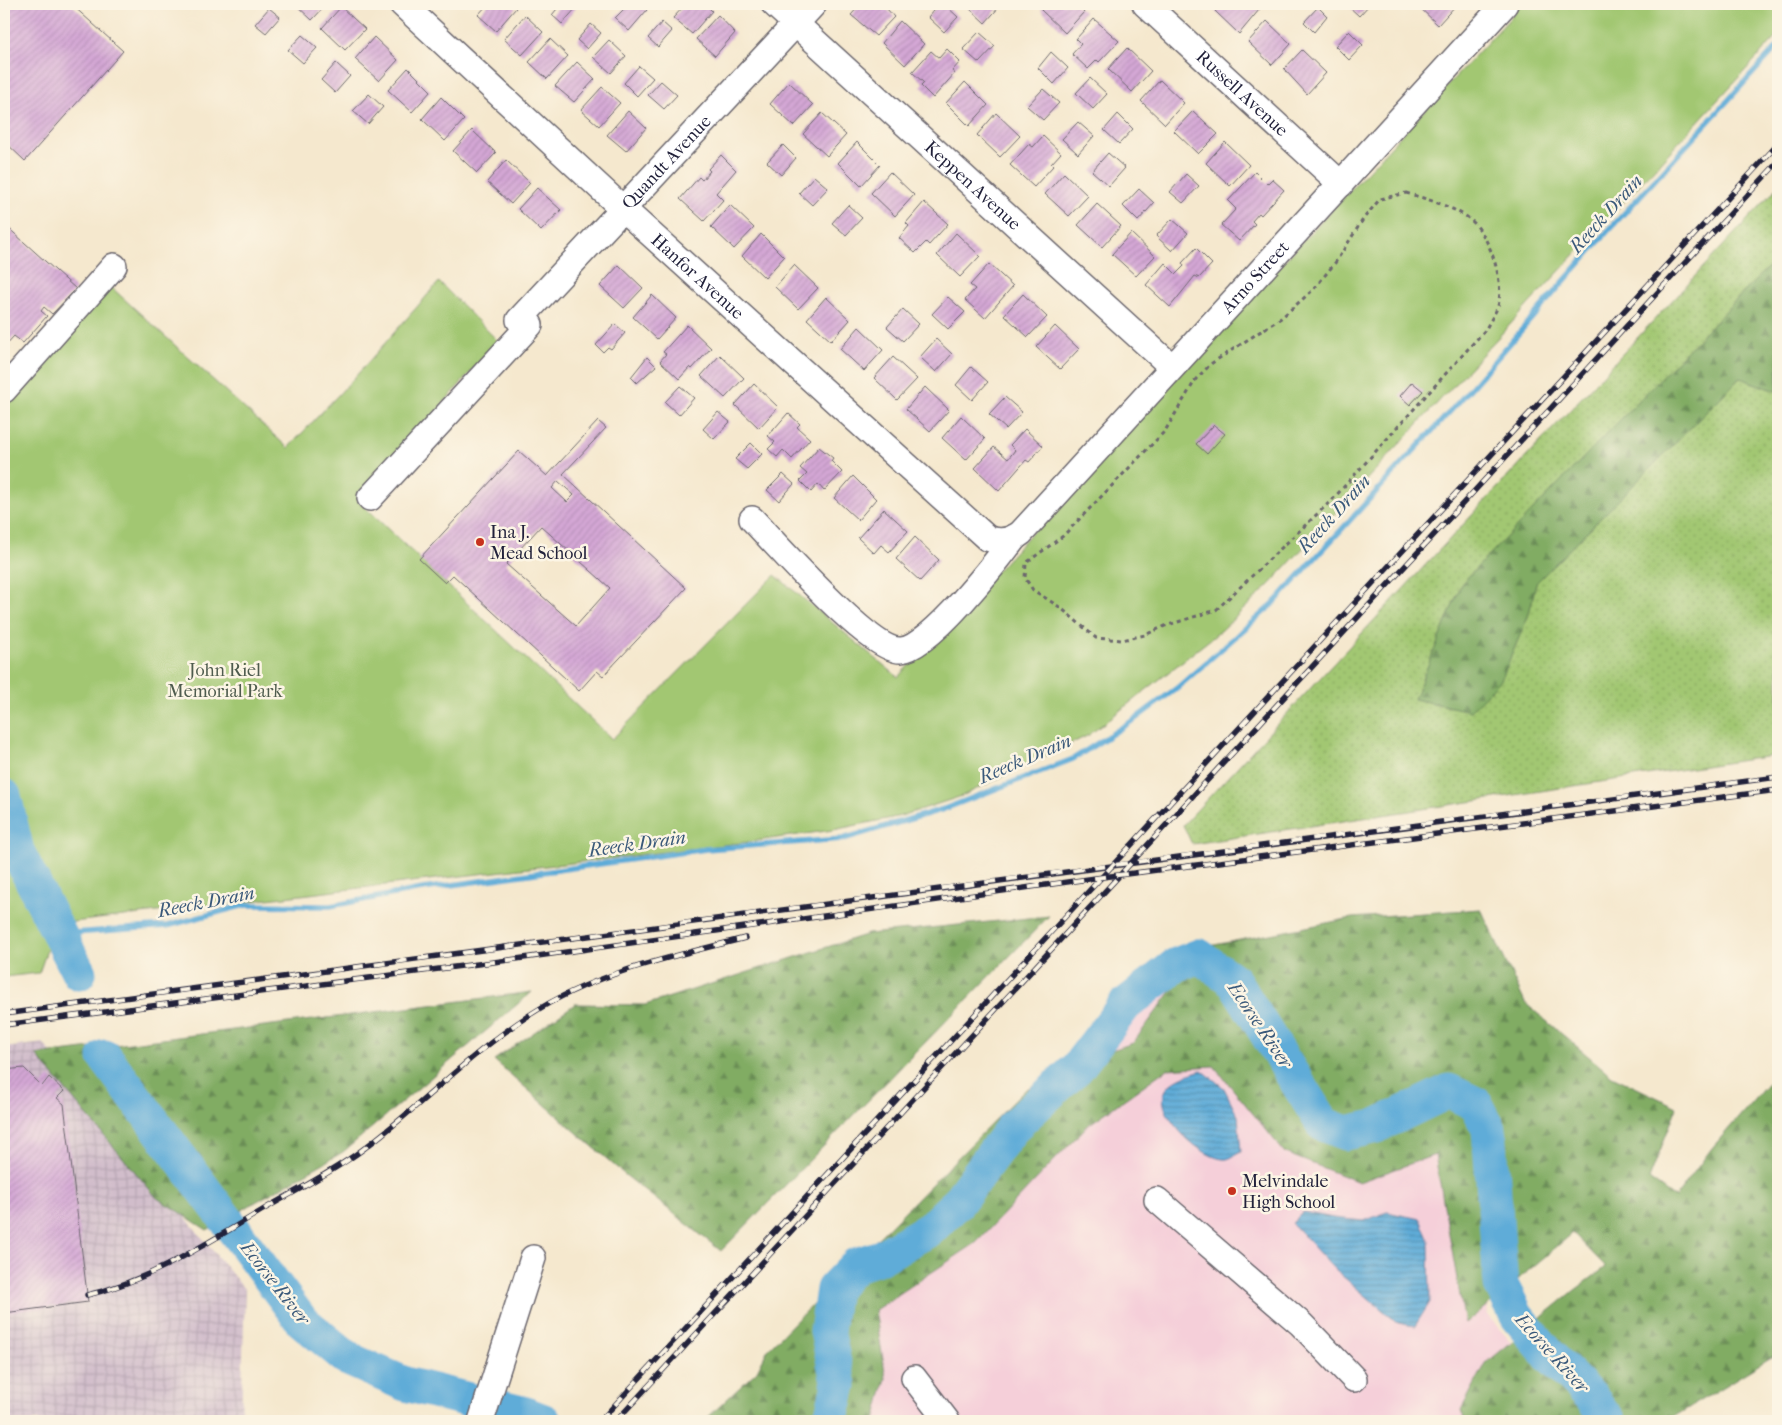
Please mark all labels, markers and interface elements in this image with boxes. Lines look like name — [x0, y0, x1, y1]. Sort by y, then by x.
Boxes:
street label: Russell Avenue — [1192, 46, 1293, 141]
street label: Quandt Avenue — [617, 111, 715, 214]
street label: Keppen Avenue — [920, 136, 1025, 234]
water label: Reeck Drain — [1564, 170, 1647, 259]
street label: Hanfor Avenue — [647, 229, 748, 324]
street label: Arno Street — [1216, 236, 1294, 318]
water label: Reeck Drain — [1292, 470, 1375, 559]
place label: Ina J. Mead School — [490, 522, 587, 564]
marker: Ina J. Mead School — [474, 536, 486, 548]
park label: John Riel Memorial Park — [168, 660, 283, 702]
water label: Reeck Drain — [974, 730, 1075, 789]
water label: Reeck Drain — [585, 826, 687, 862]
water label: Reeck Drain — [154, 882, 256, 923]
water label: Ecorse River — [1223, 977, 1298, 1074]
place label: Melvindale High School — [1242, 1171, 1335, 1213]
marker: Melvindale High School — [1226, 1185, 1238, 1197]
water label: Ecorse River — [235, 1236, 315, 1330]
water label: Ecorse River — [1510, 1308, 1594, 1398]

